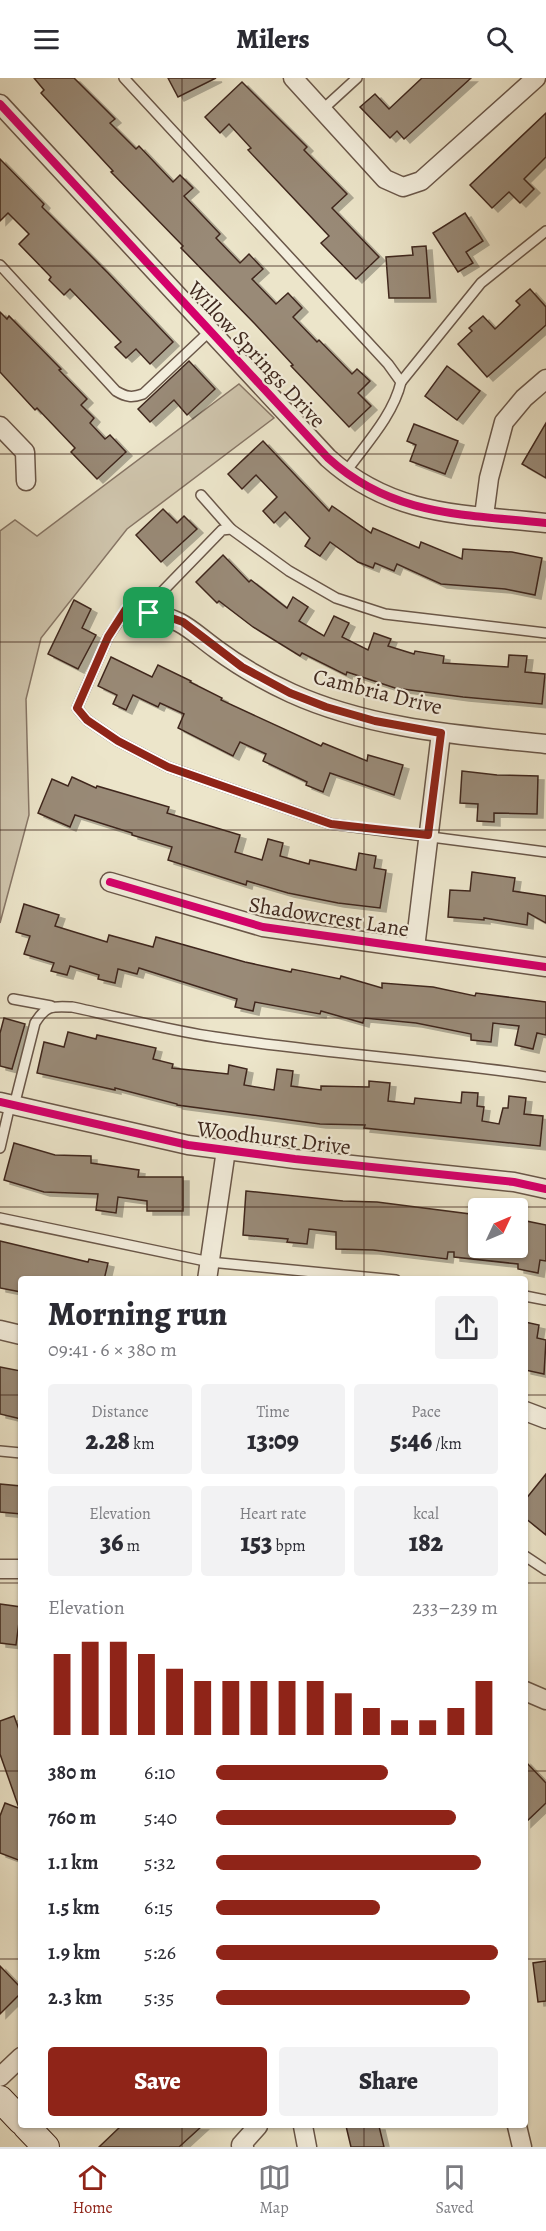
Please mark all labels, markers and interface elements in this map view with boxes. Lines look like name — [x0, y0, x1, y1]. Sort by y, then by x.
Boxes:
text: Milers — [236, 21, 310, 57]
icon: menu — [30, 23, 63, 56]
icon: search — [483, 23, 516, 56]
street label: Willow Springs Drive — [180, 274, 332, 435]
pin — [123, 587, 174, 638]
icon: arrive — [132, 596, 165, 629]
street label: Cambria Drive — [310, 661, 445, 723]
street label: Shadowcrest Lane — [246, 889, 411, 944]
street label: Woodhurst Drive — [194, 1114, 352, 1162]
north arrow — [468, 1198, 528, 1258]
map controls — [468, 1198, 528, 1258]
text: Morning run — [48, 1291, 227, 1336]
button: share — [435, 1296, 498, 1359]
text: 09:41 · 6 × 380 m — [48, 1336, 177, 1363]
text: Distance — [91, 1401, 149, 1423]
text: Time — [256, 1401, 290, 1423]
text: Pace — [411, 1401, 441, 1423]
text: 2.28 — [86, 1423, 130, 1458]
text: 13:09 — [247, 1423, 299, 1458]
text: 5:46 — [390, 1423, 432, 1458]
text: km — [130, 1433, 154, 1455]
text: /km — [432, 1433, 462, 1455]
text: Elevation — [89, 1503, 151, 1525]
text: Heart rate — [240, 1503, 306, 1525]
text: kcal — [413, 1503, 439, 1525]
text: 36 — [100, 1525, 124, 1560]
text: 153 — [240, 1525, 272, 1560]
text: 182 — [409, 1525, 443, 1560]
text: m — [124, 1535, 140, 1557]
text: bpm — [272, 1535, 306, 1557]
text: Elevation — [48, 1594, 125, 1621]
text: 233–239 m — [412, 1594, 498, 1621]
text: 380 m — [48, 1759, 97, 1786]
text: 6:10 — [144, 1759, 176, 1786]
text: 760 m — [48, 1804, 96, 1831]
text: 5:40 — [144, 1804, 177, 1831]
text: 1.1 km — [48, 1849, 98, 1876]
text: 5:32 — [144, 1849, 175, 1876]
text: 1.5 km — [48, 1894, 100, 1921]
text: 6:15 — [144, 1894, 173, 1921]
text: 1.9 km — [48, 1939, 101, 1966]
text: 5:26 — [144, 1939, 176, 1966]
text: 2.3 km — [48, 1984, 102, 2011]
text: 5:35 — [144, 1984, 174, 2011]
button: Save — [48, 2047, 267, 2116]
button: Share — [279, 2047, 498, 2116]
tab: Home — [72, 2161, 113, 2219]
tab: Map — [258, 2161, 291, 2219]
tab: Saved — [436, 2161, 474, 2219]

